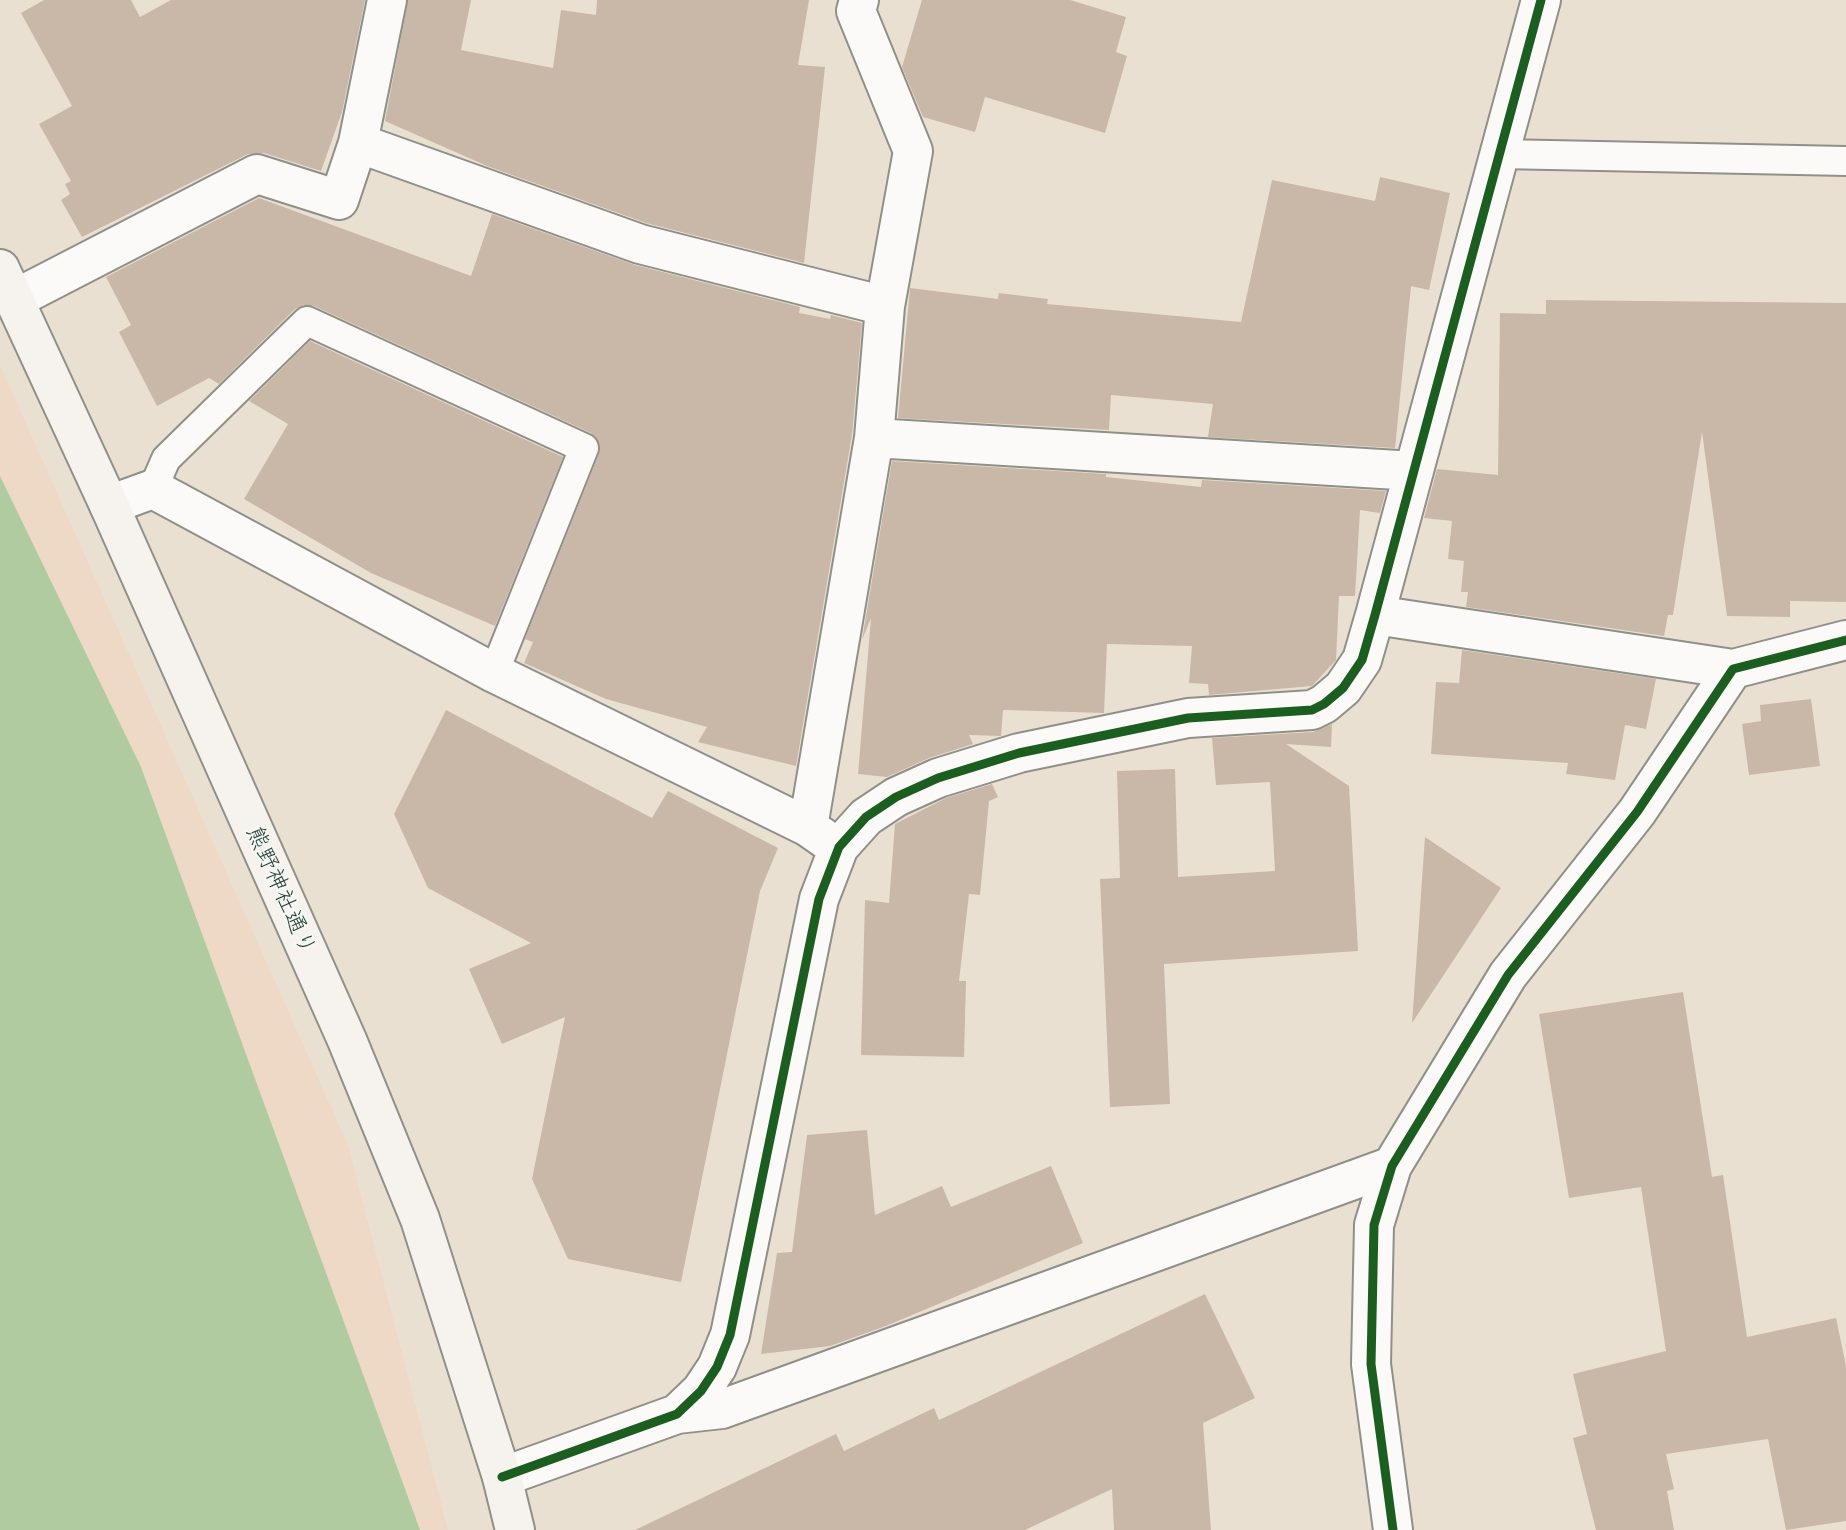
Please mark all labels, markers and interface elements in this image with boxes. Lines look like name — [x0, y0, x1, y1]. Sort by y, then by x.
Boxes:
street label: 熊野神社通り — [239, 822, 321, 960]

